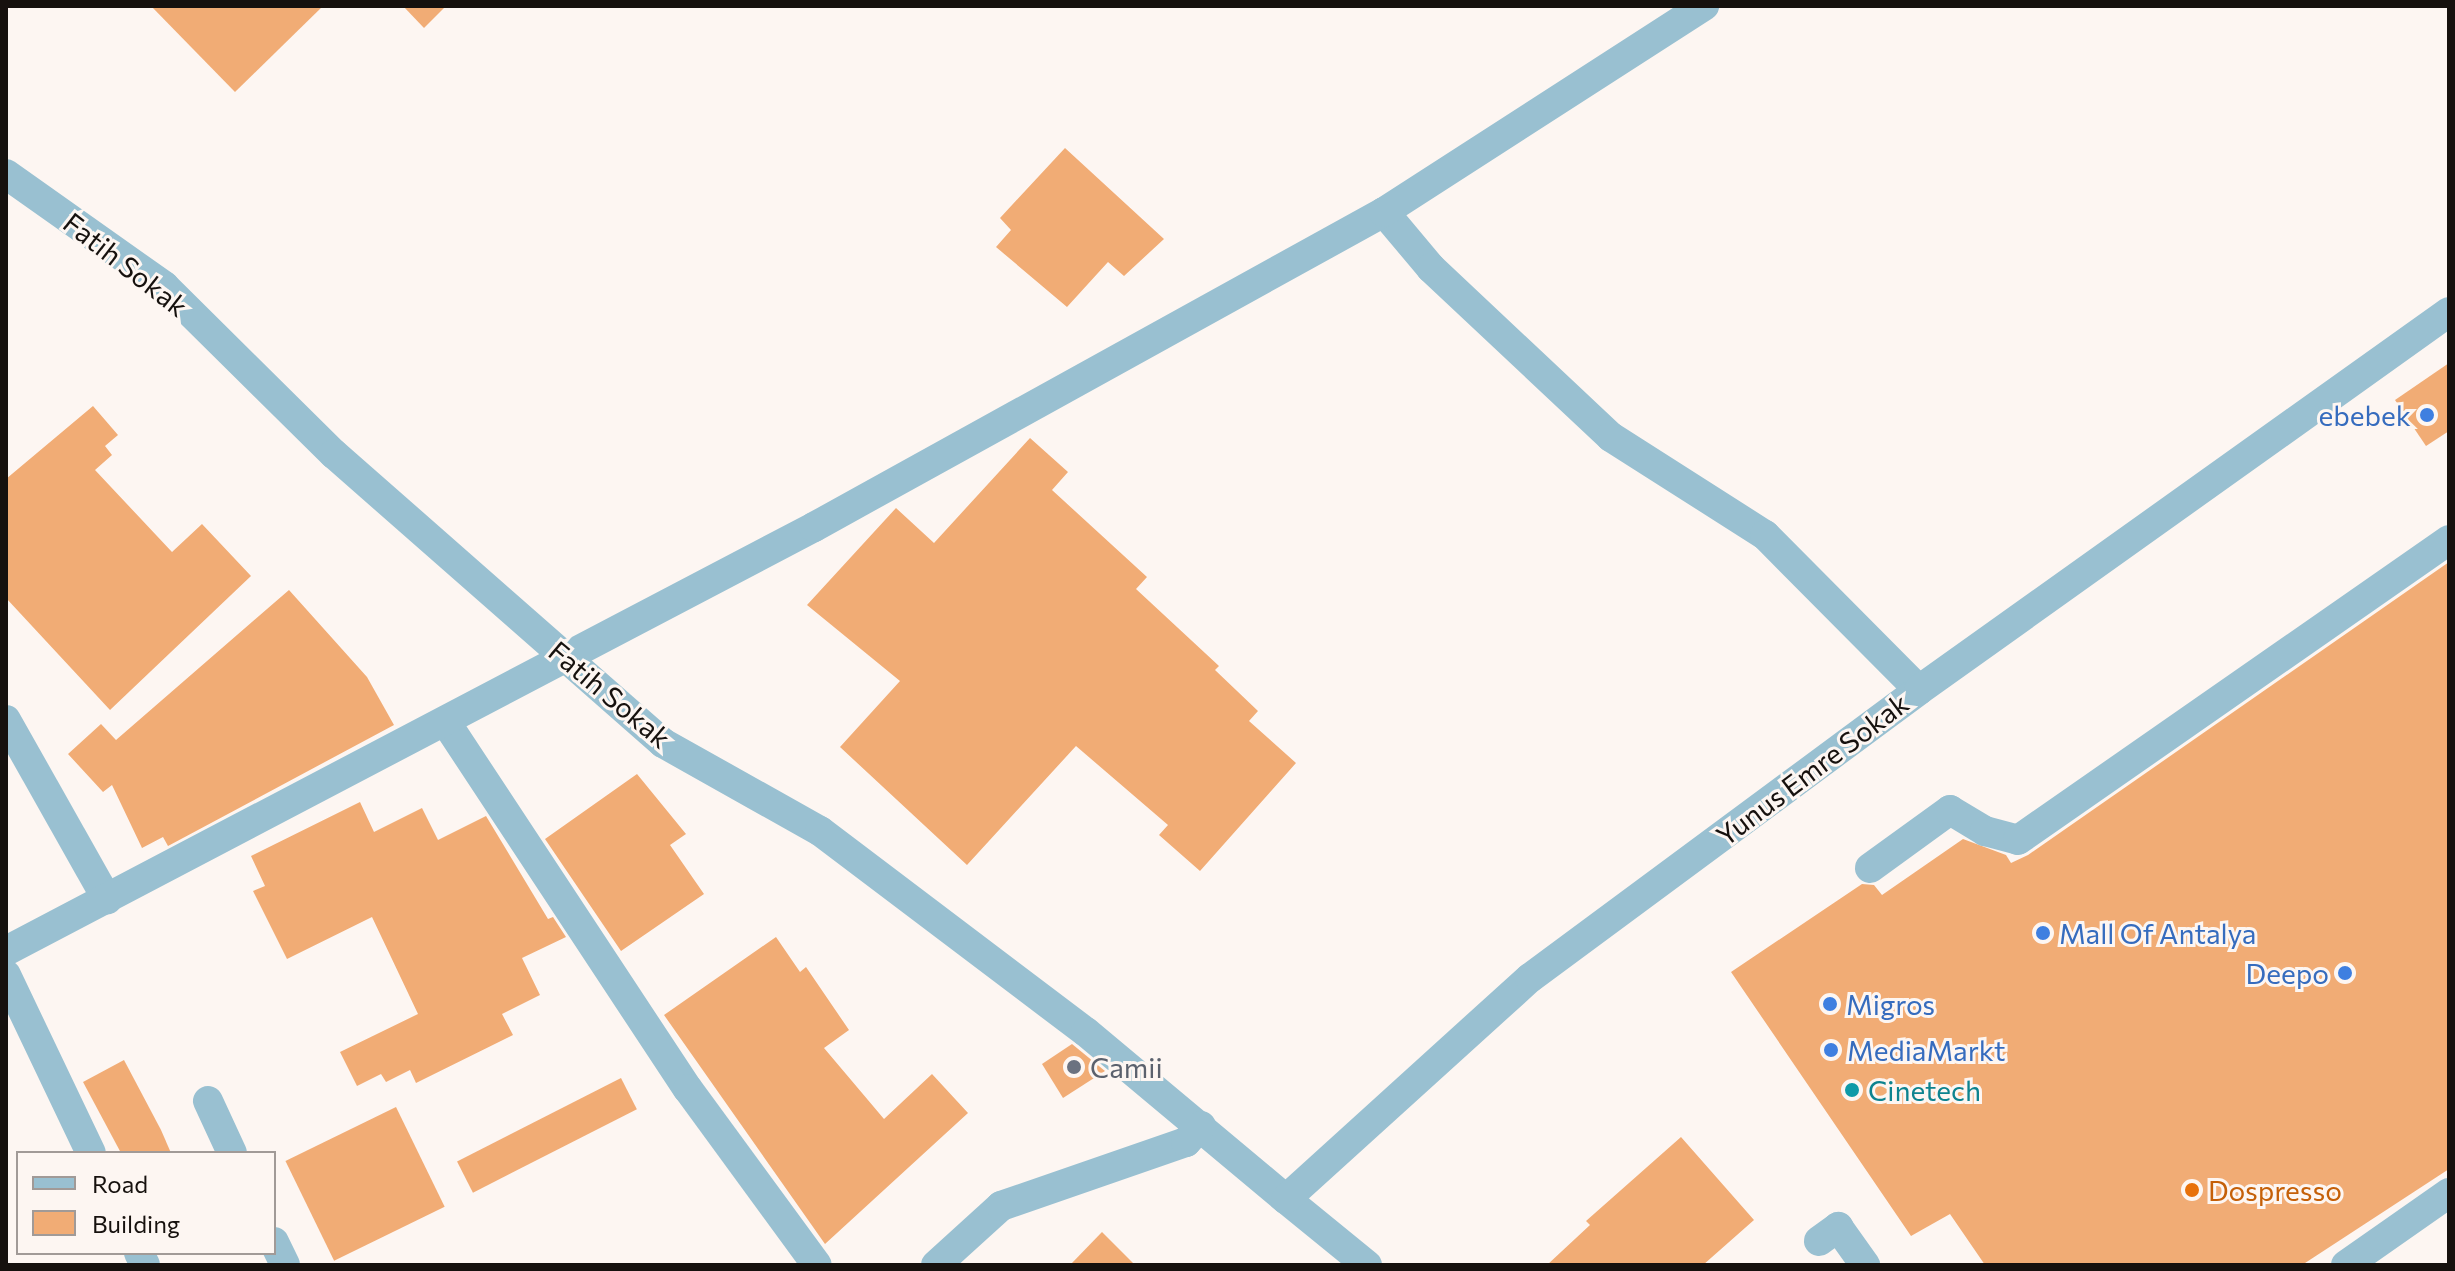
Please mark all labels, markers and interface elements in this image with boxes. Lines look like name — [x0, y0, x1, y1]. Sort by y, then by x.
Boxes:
street label: Fatih Sokak — [57, 205, 195, 323]
place label: ebebek — [2318, 398, 2411, 432]
marker: ebebek — [2418, 406, 2436, 424]
street label: Fatih Sokak — [542, 633, 678, 755]
street label: Yunus Emre Sokak — [1709, 686, 1915, 852]
place label: Mall Of Antalya — [2059, 916, 2257, 950]
marker: Mall Of Antalya — [2034, 924, 2052, 942]
place label: Deepo — [2246, 956, 2329, 990]
marker: Deepo — [2336, 964, 2354, 982]
place label: Migros — [1846, 987, 1935, 1021]
marker: Migros — [1821, 995, 1839, 1013]
place label: MediaMarkt — [1847, 1033, 2006, 1067]
marker: MediaMarkt — [1822, 1041, 1840, 1059]
place label: Camii — [1090, 1050, 1163, 1084]
marker: Camii — [1065, 1058, 1083, 1076]
place label: Cinetech — [1868, 1073, 1981, 1107]
marker: Cinetech — [1843, 1081, 1861, 1099]
legend — [16, 1151, 276, 1255]
text: Road — [92, 1169, 148, 1198]
place label: Dospresso — [2208, 1173, 2342, 1207]
marker: Dospresso — [2183, 1181, 2201, 1199]
text: Building — [92, 1209, 180, 1238]

